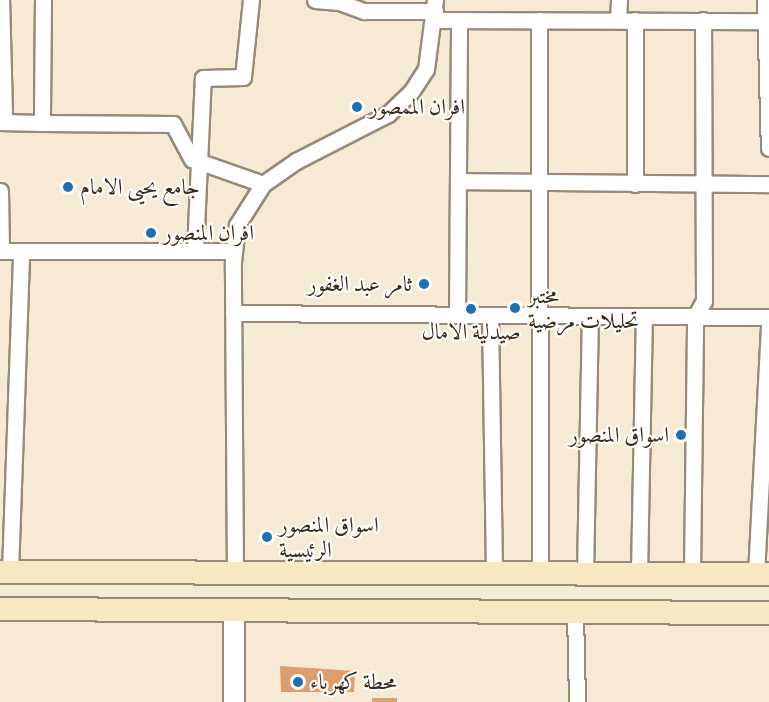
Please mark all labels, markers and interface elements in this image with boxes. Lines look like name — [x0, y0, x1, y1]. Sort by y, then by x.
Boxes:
place label: افران الممصور — [369, 94, 465, 120]
marker: افران الممصور — [350, 100, 364, 114]
place label: جامع يحيى الامام — [80, 174, 200, 200]
marker: جامع يحيى الامام — [61, 180, 75, 194]
place label: افران المنصور — [163, 220, 254, 246]
marker: افران المنصور — [144, 226, 158, 240]
place label: ثامر عبد الغفور — [308, 271, 412, 297]
marker: ثامر عبد الغفور — [417, 277, 431, 291]
place label: مختبر تحليلات مرضية — [528, 282, 639, 334]
marker: مختبر تحليلات مرضية — [506, 299, 524, 317]
marker: صيدلية الامال — [464, 302, 478, 316]
place label: صيدلية الامال — [421, 319, 521, 345]
place label: اسواق المنصور — [569, 422, 669, 448]
marker: اسواق المنصور — [674, 428, 688, 442]
place label: اسواق المنصور الرئيسية — [279, 511, 379, 562]
marker: اسواق المنصور الرئيسية — [260, 530, 274, 544]
place label: محطة كهرباء — [310, 669, 397, 695]
marker: محطة كهرباء — [291, 675, 305, 689]

